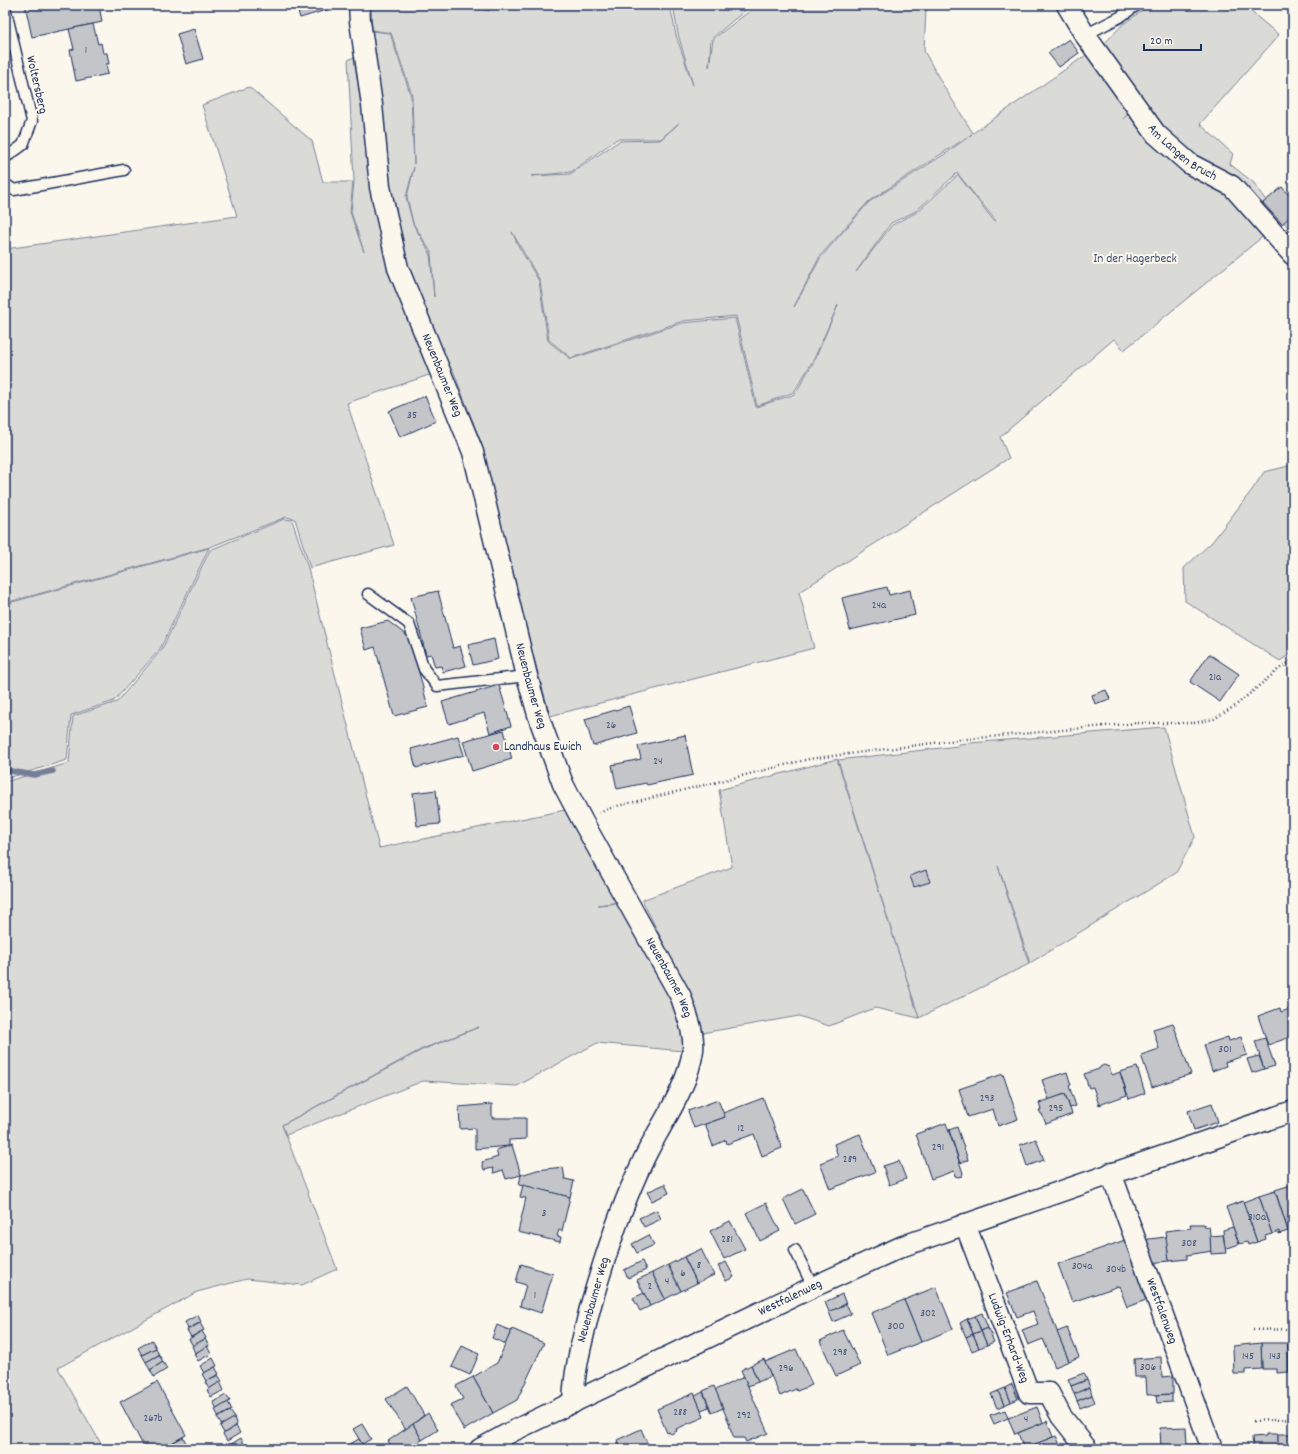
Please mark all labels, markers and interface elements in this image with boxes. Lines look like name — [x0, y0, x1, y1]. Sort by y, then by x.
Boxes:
scale bar — [1144, 26, 1201, 52]
text: 20 m — [1150, 33, 1173, 50]
house number: 1 — [85, 43, 87, 59]
street label: Woltersberg — [20, 54, 52, 116]
street label: Am Langen Bruch — [1142, 120, 1220, 186]
park label: In der Hagerbeck — [1093, 250, 1177, 269]
street label: Neuenbaumer Weg — [416, 331, 467, 420]
house number: 35 — [407, 408, 417, 424]
house number: 24a — [872, 598, 887, 614]
street label: Neuenbaumer Weg — [510, 641, 552, 732]
house number: 21a — [1209, 670, 1222, 686]
house number: 26 — [606, 718, 616, 734]
place label: Landhaus Ewich — [504, 738, 582, 757]
marker: Landhaus Ewich — [491, 742, 501, 752]
house number: 24 — [653, 754, 663, 770]
street label: Neuenbaumer Weg — [640, 934, 697, 1020]
house number: 301 — [1218, 1042, 1232, 1058]
house number: 293 — [980, 1091, 994, 1107]
house number: 295 — [1049, 1101, 1063, 1117]
house number: 12 — [737, 1121, 745, 1137]
house number: 291 — [932, 1140, 944, 1156]
house number: 289 — [843, 1152, 857, 1168]
house number: 3 — [542, 1206, 547, 1222]
house number: 310a — [1248, 1210, 1267, 1226]
house number: 281 — [721, 1232, 733, 1248]
house number: 308 — [1181, 1236, 1197, 1252]
street label: Neuenbaumer Weg — [573, 1255, 615, 1345]
house number: 8 — [697, 1258, 701, 1274]
house number: 304a — [1072, 1259, 1093, 1275]
house number: 304b — [1106, 1262, 1126, 1278]
house number: 6 — [680, 1266, 686, 1282]
house number: 4 — [665, 1274, 669, 1290]
street label: Westfalenweg — [755, 1274, 825, 1321]
street label: Westfalenweg — [1141, 1275, 1182, 1347]
house number: 2 — [648, 1279, 653, 1295]
house number: 1 — [534, 1288, 536, 1304]
street label: Ludwig-Erhard-Weg — [982, 1290, 1034, 1386]
house number: 302 — [920, 1306, 936, 1322]
house number: 300 — [888, 1319, 904, 1335]
house number: 298 — [833, 1345, 847, 1361]
house number: 145 — [1242, 1349, 1254, 1365]
house number: 143 — [1269, 1349, 1281, 1365]
house number: 306 — [1140, 1360, 1156, 1376]
house number: 296 — [778, 1361, 794, 1377]
house number: 288 — [673, 1405, 687, 1421]
house number: 292 — [737, 1408, 752, 1424]
house number: 267b — [143, 1411, 163, 1427]
house number: 4 — [1024, 1412, 1028, 1428]

